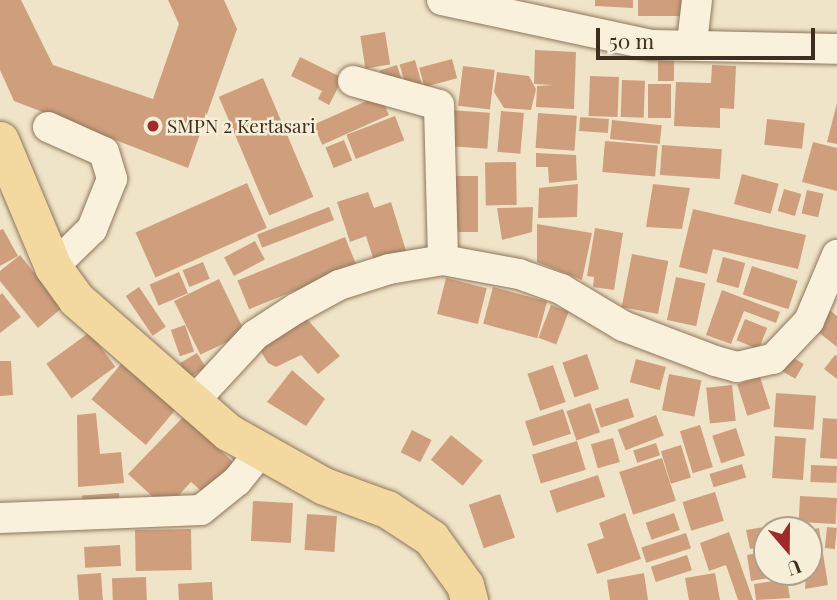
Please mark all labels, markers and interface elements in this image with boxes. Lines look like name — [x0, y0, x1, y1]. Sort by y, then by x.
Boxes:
scale bar — [599, 14, 818, 58]
text: 50 m — [609, 26, 654, 54]
place label: SMPN 2 Kertasari — [167, 115, 316, 137]
marker: SMPN 2 Kertasari — [145, 118, 161, 134]
north arrow — [753, 516, 823, 586]
text: U — [784, 554, 805, 583]

